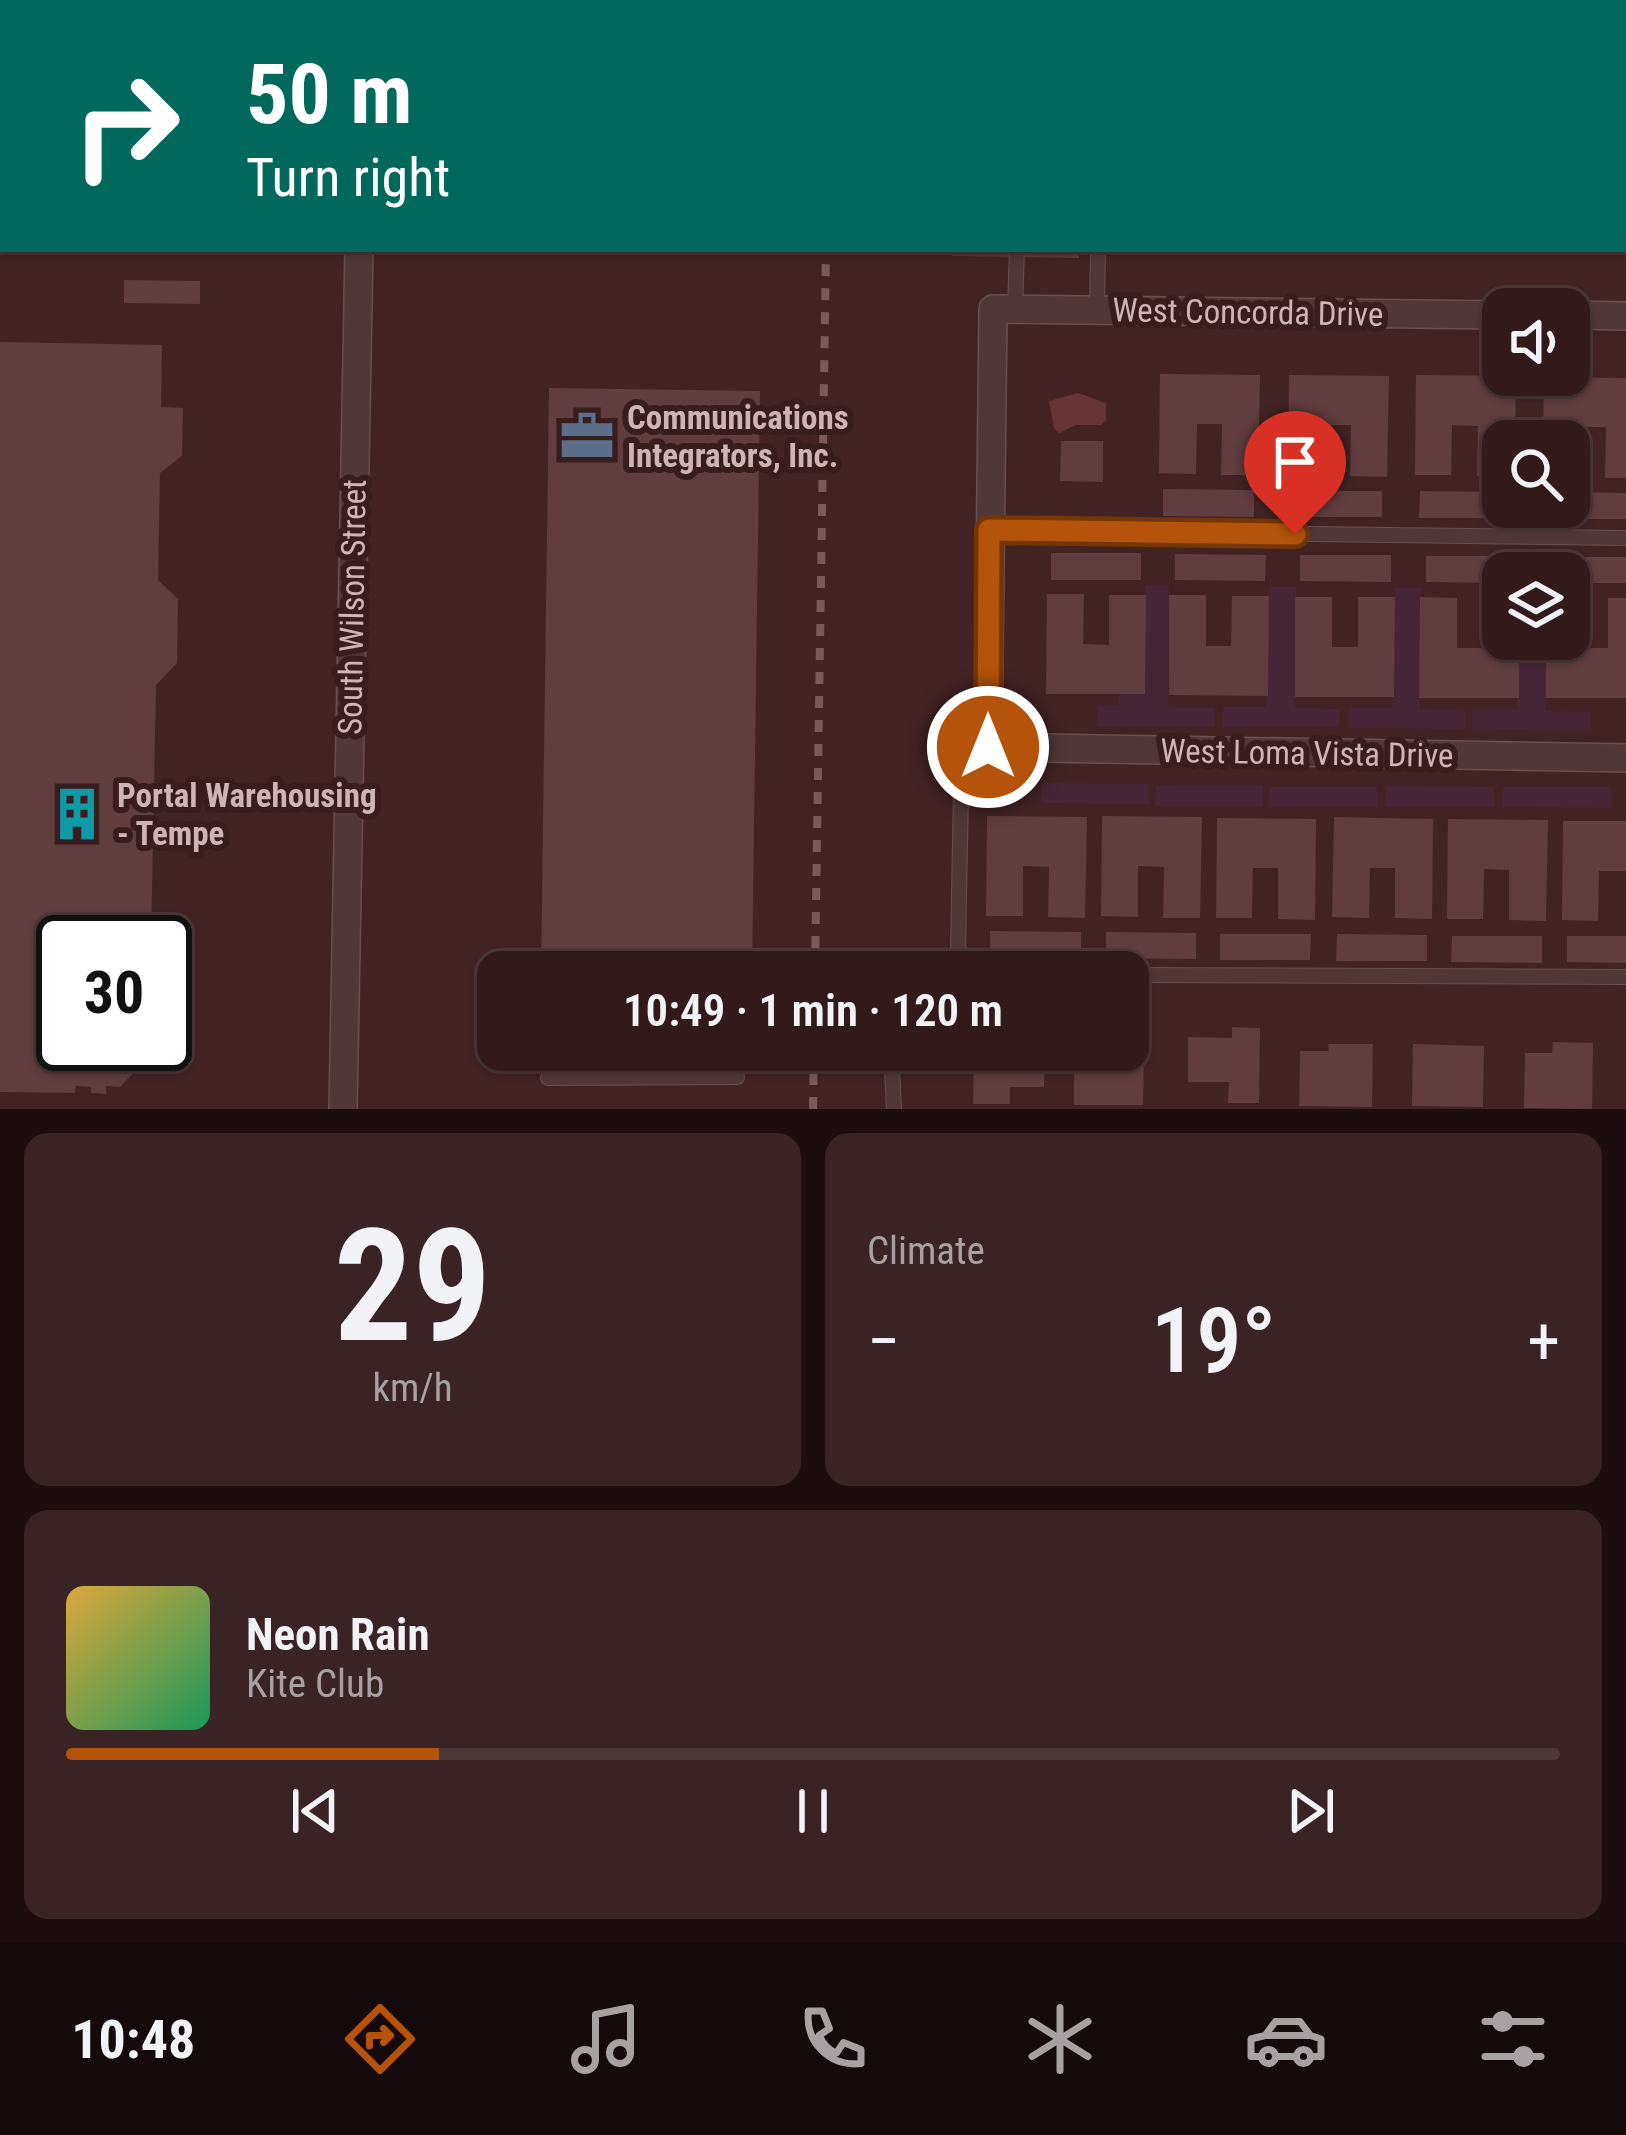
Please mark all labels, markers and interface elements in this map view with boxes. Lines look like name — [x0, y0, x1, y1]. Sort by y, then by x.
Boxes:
text: 50 m — [246, 45, 413, 144]
icon: right — [48, 48, 204, 204]
text: Turn right — [246, 146, 450, 209]
map controls — [1482, 288, 1590, 660]
button: sound — [1482, 288, 1590, 396]
street label: West Concorda Drive — [1112, 290, 1384, 334]
place label: Communications Integrators, Inc. — [627, 398, 849, 475]
office icon: Communications Integrators, Inc. — [558, 407, 616, 465]
pin — [1244, 411, 1346, 534]
button: search — [1482, 420, 1590, 528]
icon: arrive — [1262, 429, 1328, 495]
street label: South Wilson Street — [330, 479, 374, 735]
button: layers — [1482, 552, 1590, 660]
position arrow — [925, 684, 1051, 810]
street label: West Loma Vista Drive — [1160, 731, 1454, 775]
place label: Portal Warehousing - Tempe — [117, 776, 377, 853]
building icon: Portal Warehousing - Tempe — [48, 785, 106, 843]
speed limit sign: 30 — [36, 915, 192, 1071]
text: 10:49 · 1 min · 120 m — [623, 984, 1003, 1037]
text: 29 — [334, 1195, 491, 1378]
text: Climate — [867, 1228, 985, 1274]
text: 19° — [1151, 1289, 1276, 1394]
text: − — [867, 1303, 900, 1380]
text: + — [1527, 1303, 1560, 1380]
text: km/h — [372, 1365, 453, 1411]
text: Neon Rain — [246, 1608, 430, 1661]
text: Kite Club — [246, 1661, 384, 1707]
icon: previous — [282, 1778, 348, 1844]
icon: pause — [780, 1778, 846, 1844]
icon: next — [1278, 1778, 1344, 1844]
icon: directions — [338, 1997, 422, 2081]
icon: music — [564, 1997, 648, 2081]
icon: phone — [791, 1997, 875, 2081]
icon: climate — [1018, 1997, 1102, 2081]
icon: car — [1244, 1997, 1328, 2081]
icon: filters — [1471, 1997, 1555, 2081]
text: 10:48 — [71, 2008, 195, 2071]

